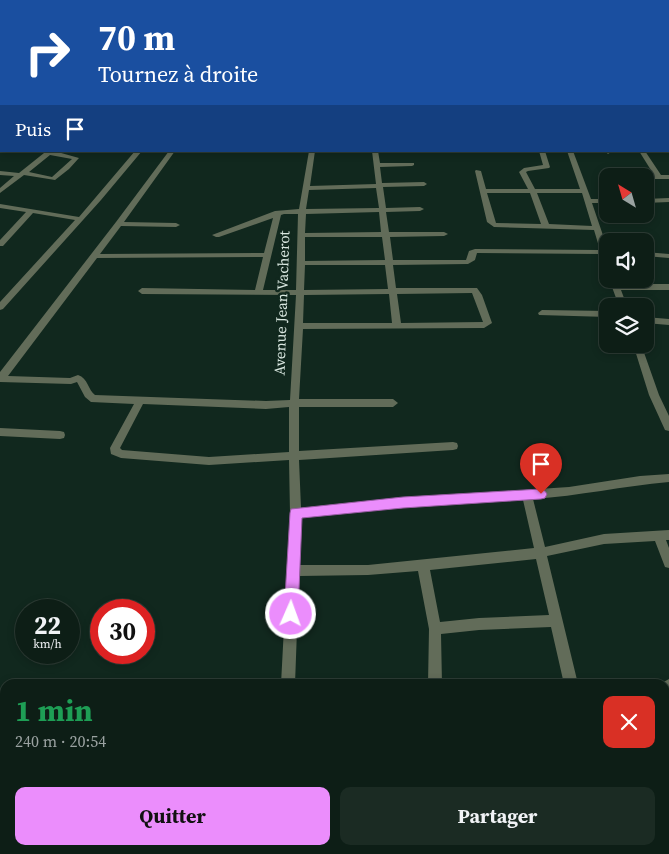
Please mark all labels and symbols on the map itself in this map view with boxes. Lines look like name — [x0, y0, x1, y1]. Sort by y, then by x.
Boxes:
north arrow — [599, 168, 654, 222]
street label: Avenue Jean Vacherot — [268, 230, 295, 376]
pin — [520, 443, 562, 494]
position arrow — [264, 587, 316, 639]
speed limit sign: 30 — [90, 599, 155, 664]

